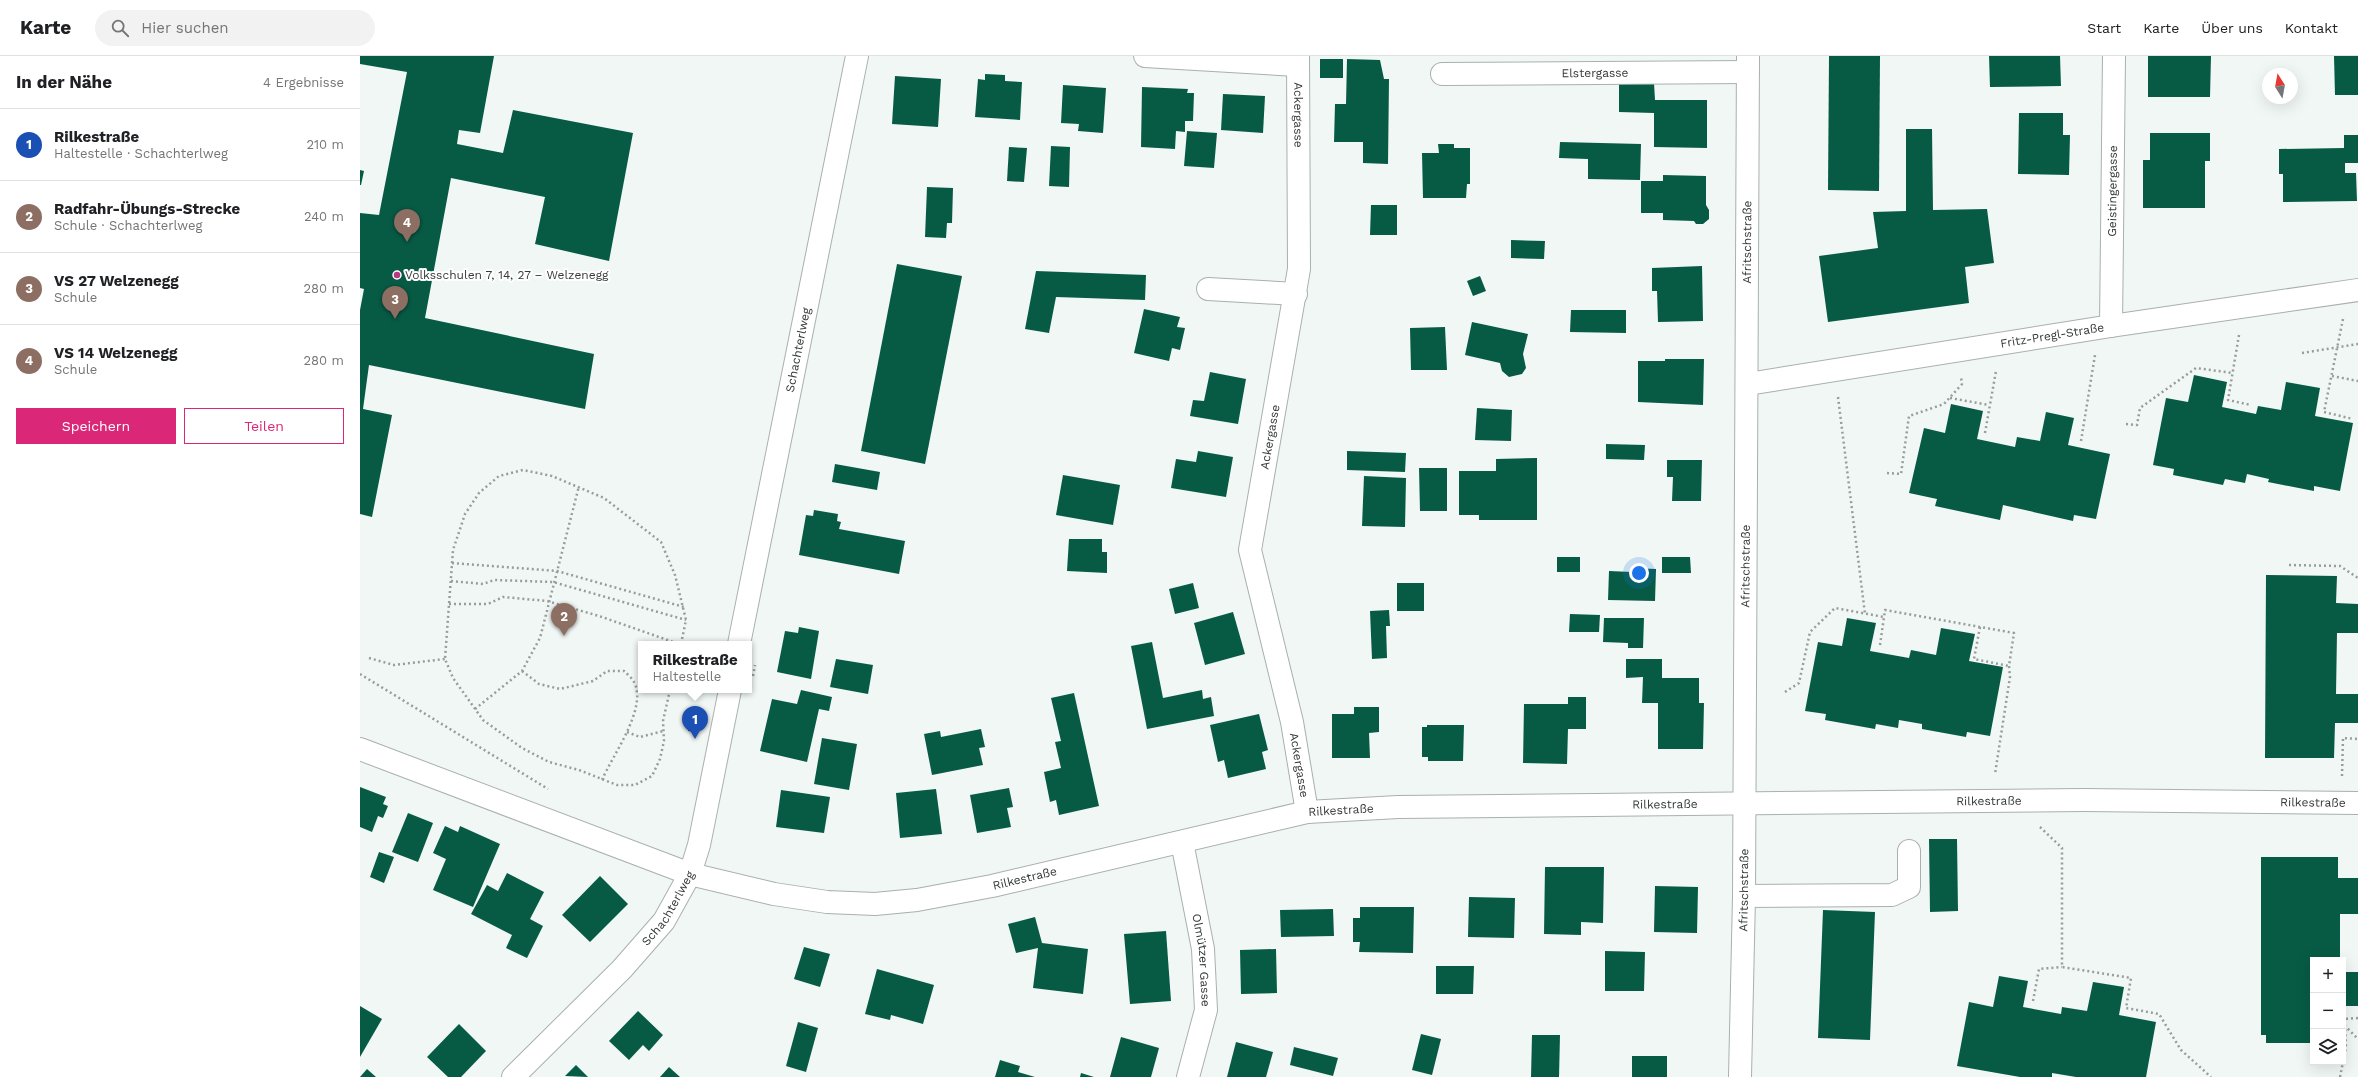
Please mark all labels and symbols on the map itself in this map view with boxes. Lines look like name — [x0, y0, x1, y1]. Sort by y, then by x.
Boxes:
street label: Elstergasse — [1561, 66, 1629, 80]
north arrow — [2262, 68, 2298, 104]
street label: Ackergasse — [1291, 82, 1305, 148]
street label: Geistingergasse — [2105, 145, 2120, 237]
street label: Afritschstraße — [1740, 200, 1754, 284]
pin: 4 — [394, 209, 420, 242]
place label: Volksschulen 7, 14, 27 – Welzenegg — [405, 268, 609, 282]
marker: Volksschulen 7, 14, 27 – Welzenegg — [392, 270, 402, 280]
pin: 3 — [382, 286, 408, 319]
street label: Schachterlweg — [783, 306, 813, 394]
street label: Fritz-Pregl-Straße — [1999, 320, 2105, 351]
street label: Ackergasse — [1257, 404, 1283, 470]
street label: Afritschstraße — [1738, 524, 1753, 608]
your location — [1629, 563, 1649, 583]
pin: 2 — [551, 603, 577, 636]
pin: 1 — [682, 706, 708, 739]
street label: Ackergasse — [1287, 732, 1311, 799]
street label: Rilkestraße — [1956, 794, 2022, 808]
street label: Rilkestraße — [2280, 795, 2346, 810]
street label: Rilkestraße — [1632, 797, 1698, 812]
street label: Rilkestraße — [1308, 801, 1374, 819]
street label: Afritschstraße — [1736, 848, 1751, 932]
street label: Rilkestraße — [991, 864, 1058, 893]
street label: Schachterlweg — [639, 868, 697, 948]
street label: Olmützer Gasse — [1189, 912, 1213, 1007]

